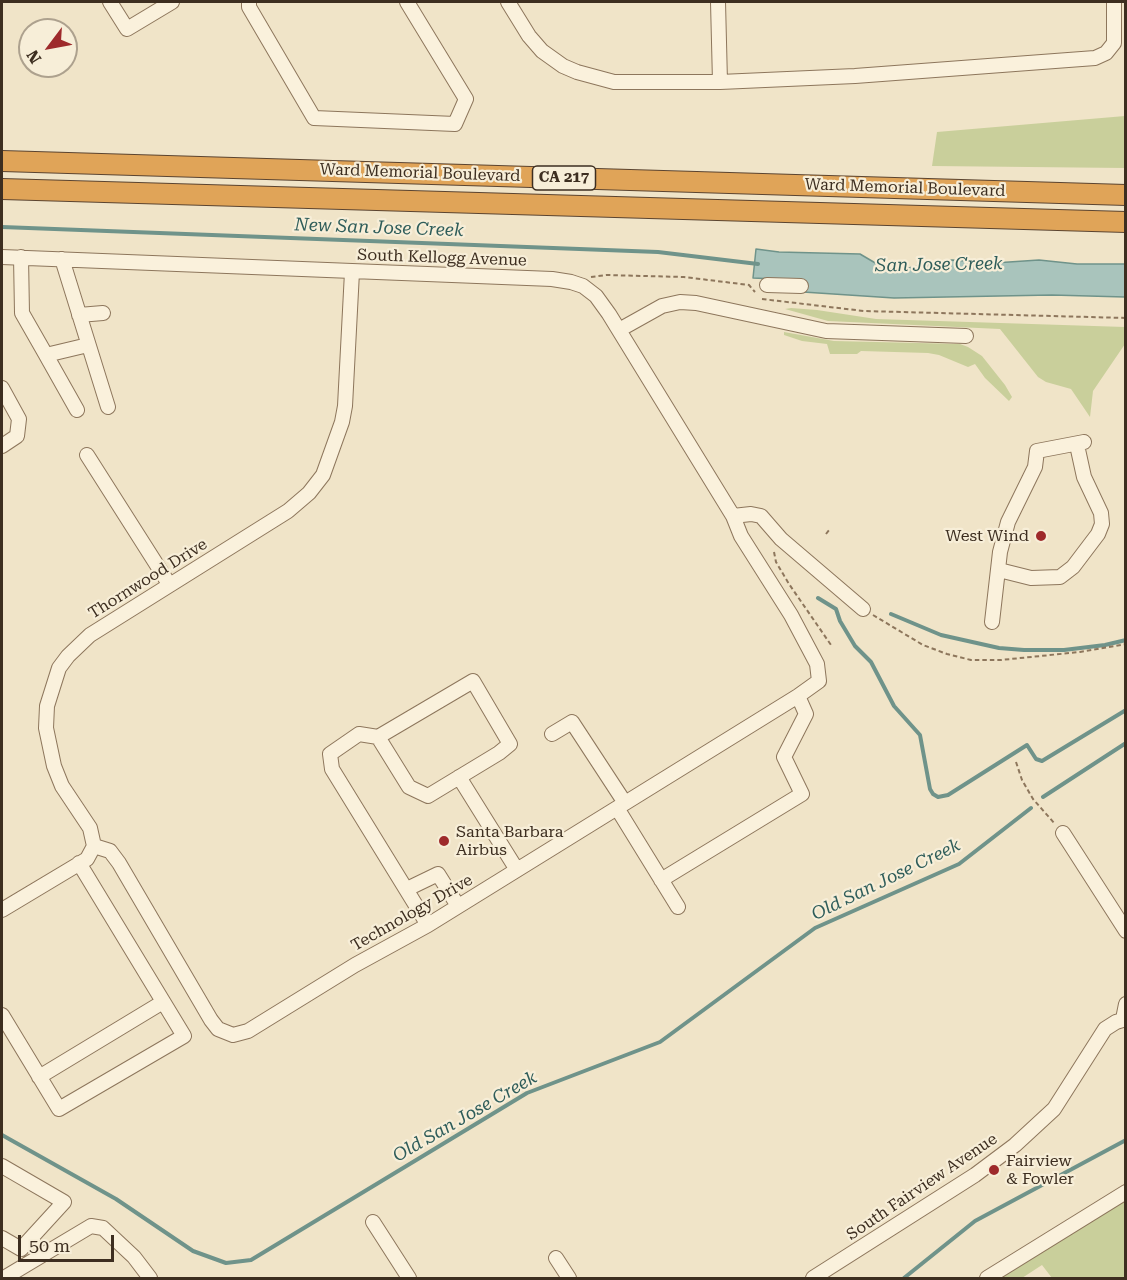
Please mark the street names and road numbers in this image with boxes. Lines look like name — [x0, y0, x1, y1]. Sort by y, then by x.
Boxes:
street label: Ward Memorial Boulevard — [319, 160, 521, 186]
road number: CA 217 — [532, 166, 596, 190]
street label: Ward Memorial Boulevard — [804, 175, 1006, 201]
street label: South Kellogg Avenue — [357, 245, 527, 271]
street label: Thornwood Drive — [85, 535, 211, 623]
street label: Technology Drive — [348, 870, 476, 956]
street label: South Fairview Avenue — [843, 1129, 1001, 1245]

